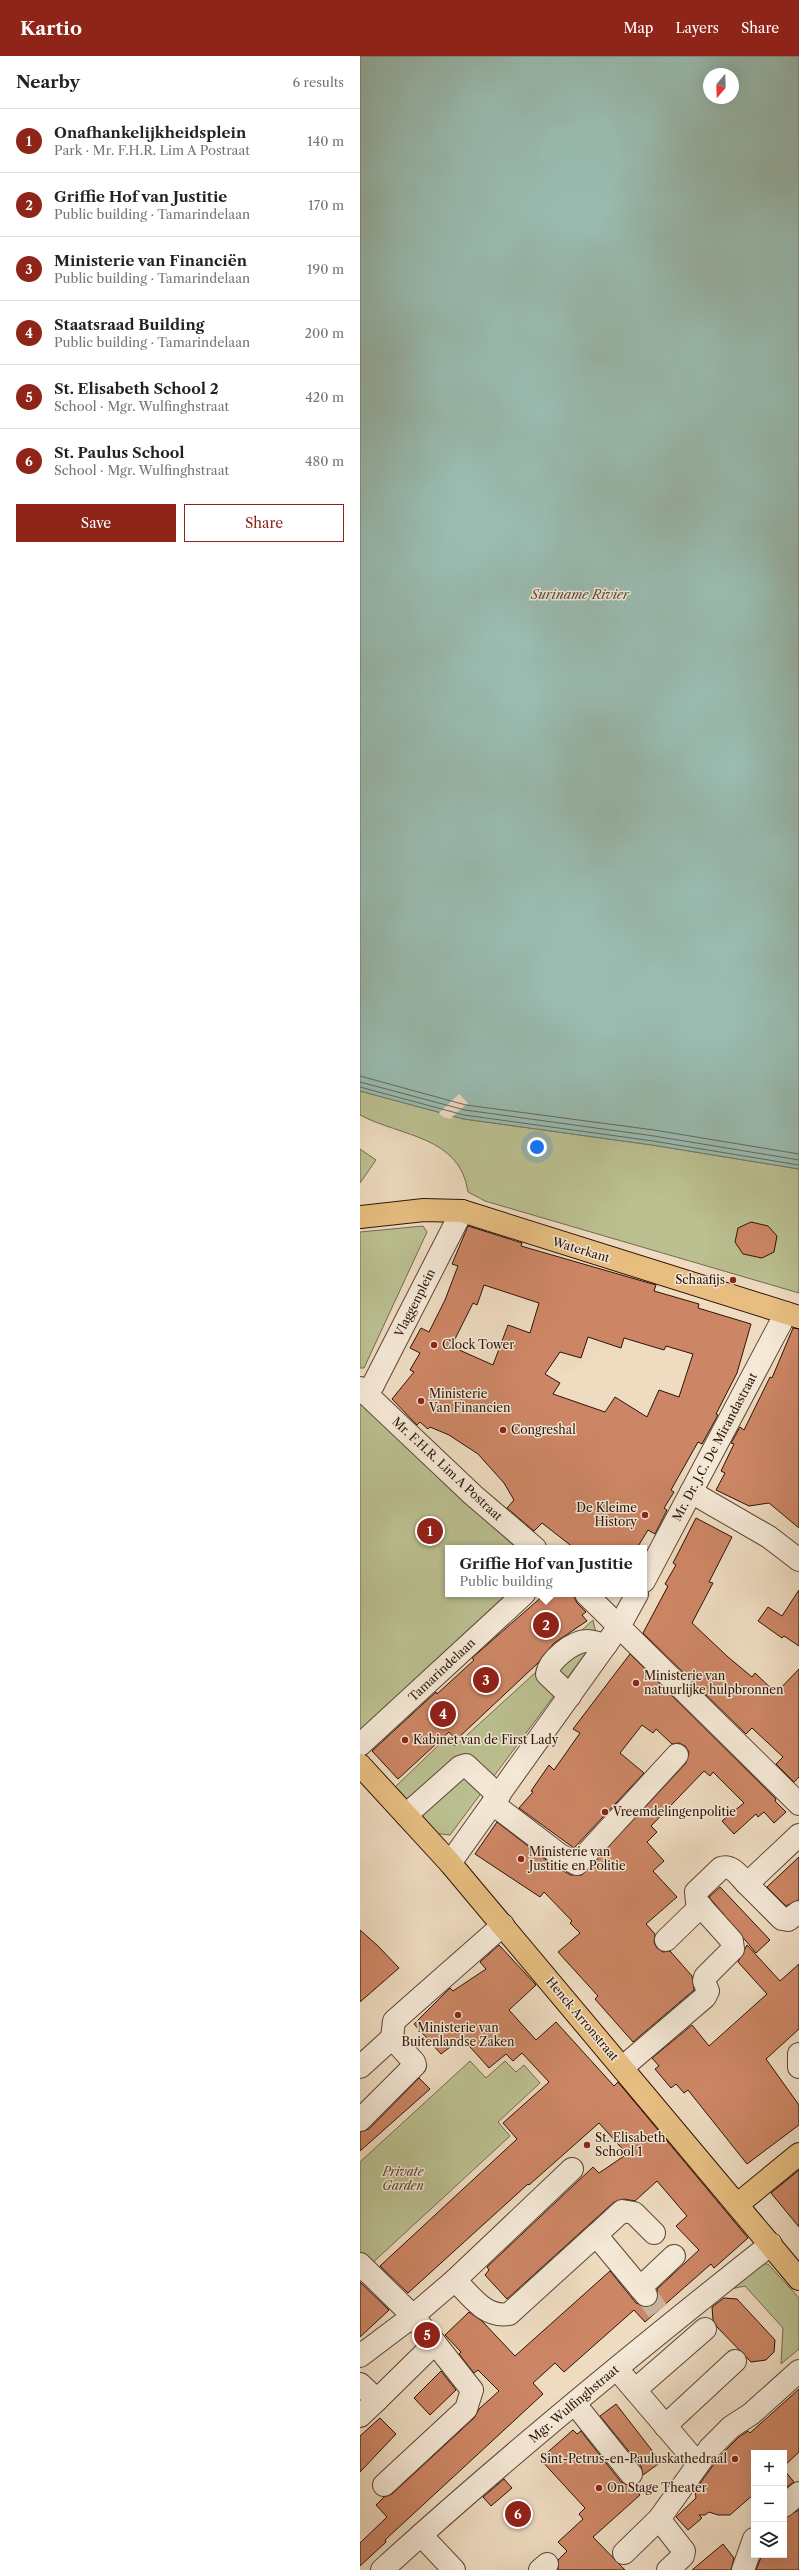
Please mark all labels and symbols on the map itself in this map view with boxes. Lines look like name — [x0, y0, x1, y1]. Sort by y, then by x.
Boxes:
north arrow — [703, 68, 739, 104]
water label: Suriname Rivier — [530, 586, 630, 602]
your location — [527, 1137, 547, 1157]
street label: Waterkant — [550, 1233, 612, 1266]
street label: Vlaggenplein — [390, 1266, 438, 1340]
place label: Schaafijs — [675, 1272, 725, 1287]
marker: Schaafijs — [728, 1275, 738, 1285]
place label: Clock Tower — [442, 1337, 514, 1352]
marker: Clock Tower — [429, 1340, 439, 1350]
street label: Mr. Dr. J.C. De Mirandastraat — [669, 1369, 760, 1524]
place label: Ministerie Van Financien — [428, 1386, 511, 1415]
marker: Ministerie Van Financien — [416, 1396, 426, 1406]
street label: Mr. F.H.R. Lim A Postraat — [389, 1414, 506, 1524]
place label: Congreshal — [511, 1422, 576, 1437]
marker: Congreshal — [498, 1425, 508, 1435]
place label: De Kleime History — [576, 1500, 637, 1529]
marker: De Kleime History — [640, 1510, 650, 1520]
pin: 1 — [417, 1516, 443, 1546]
pin: 2 — [533, 1610, 559, 1640]
street label: Tamarindelaan — [405, 1635, 478, 1704]
pin: 3 — [473, 1665, 499, 1695]
place label: Ministerie van natuurlijke hulpbronnen — [644, 1668, 784, 1697]
marker: Ministerie van natuurlijke hulpbronnen — [631, 1678, 641, 1688]
pin: 4 — [430, 1699, 456, 1729]
place label: Kabinet van de First Lady — [413, 1732, 559, 1747]
marker: Kabinet van de First Lady — [400, 1735, 410, 1745]
place label: Vreemdelingenpolitie — [612, 1804, 736, 1819]
marker: Vreemdelingenpolitie — [600, 1807, 610, 1817]
place label: Ministerie van Justitie en Politie — [527, 1844, 626, 1873]
marker: Ministerie van Justitie en Politie — [516, 1854, 526, 1864]
street label: Henck Arronstraat — [543, 1974, 622, 2064]
marker: Ministerie van Buitenlandse Zaken — [453, 2010, 463, 2020]
place label: Ministerie van Buitenlandse Zaken — [402, 2020, 515, 2049]
place label: St. Elisabeth School 1 — [595, 2130, 666, 2159]
marker: St. Elisabeth School 1 — [582, 2140, 592, 2150]
park label: Private Garden — [382, 2164, 425, 2193]
pin: 5 — [414, 2320, 440, 2350]
street label: Mgr. Wulfinghstraat — [526, 2361, 622, 2446]
place label: Sint-Petrus-en-Pauluskathedraal — [540, 2451, 727, 2466]
marker: Sint-Petrus-en-Pauluskathedraal — [730, 2454, 740, 2464]
place label: On Stage Theater — [607, 2480, 707, 2495]
marker: On Stage Theater — [594, 2483, 604, 2493]
pin: 6 — [505, 2499, 531, 2529]

